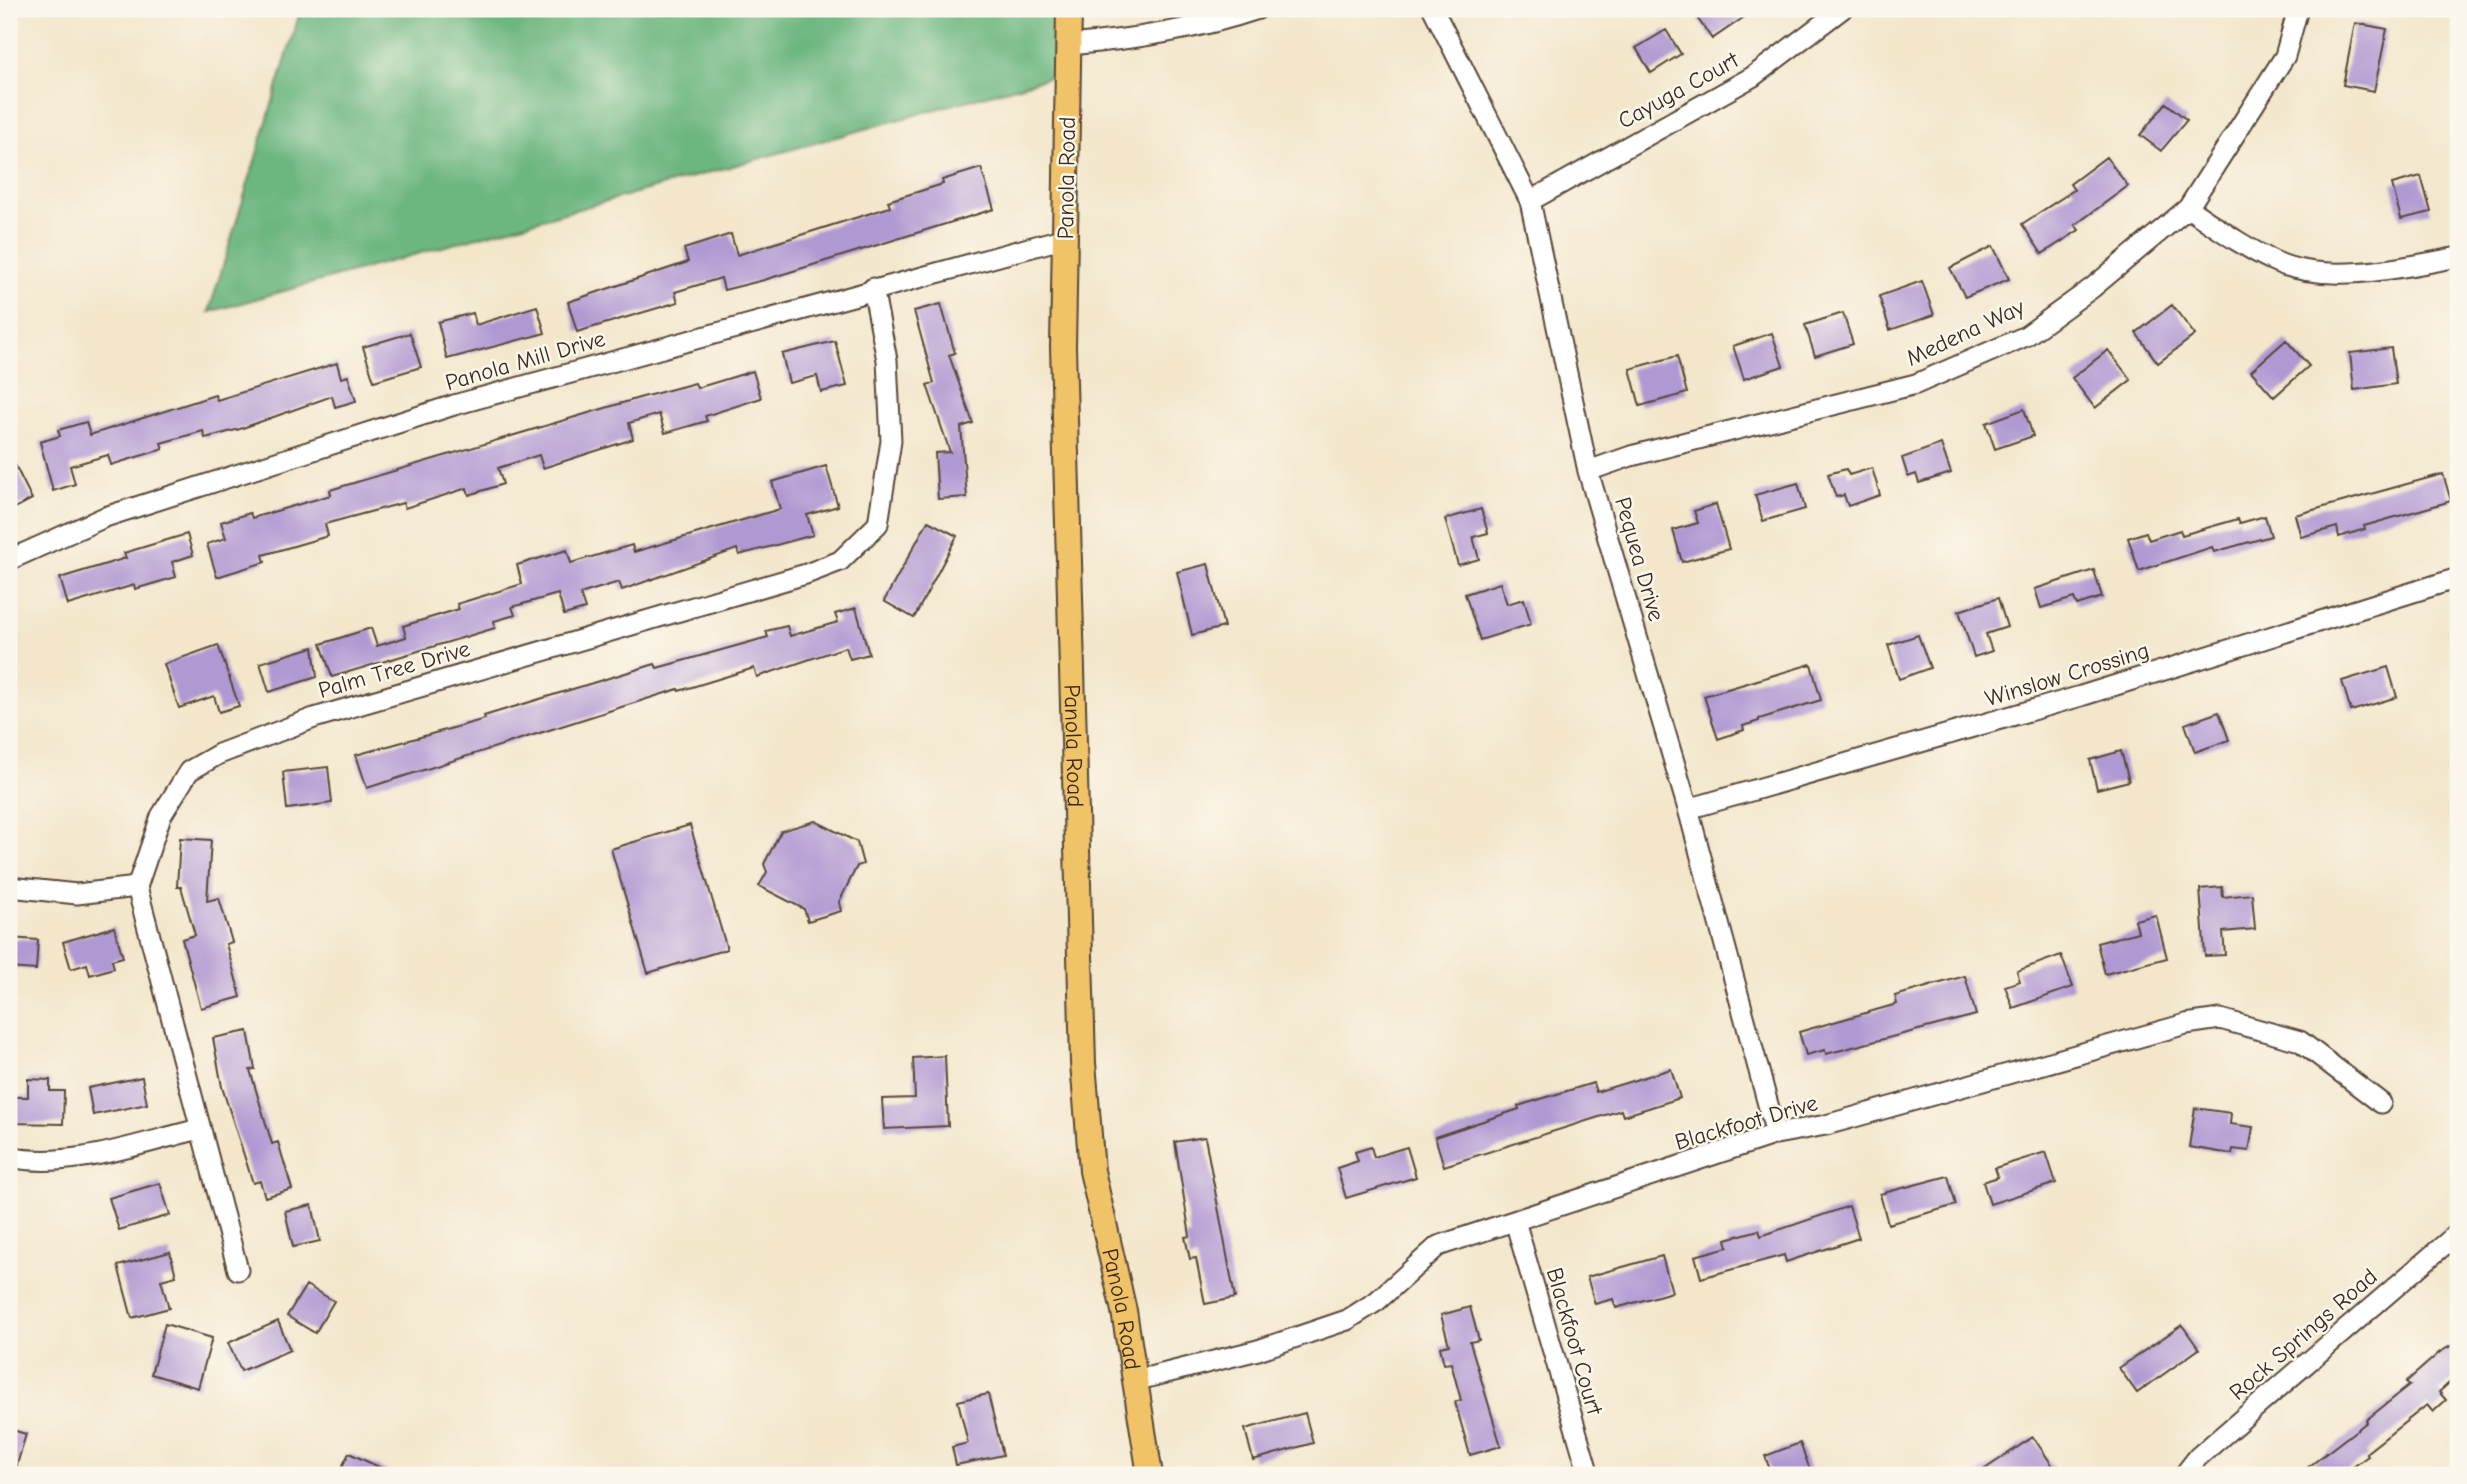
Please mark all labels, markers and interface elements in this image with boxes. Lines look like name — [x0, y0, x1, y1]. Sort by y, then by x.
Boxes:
street label: Cayuga Court — [1613, 46, 1744, 135]
street label: Panola Road — [1052, 116, 1081, 240]
street label: Medena Way — [1902, 293, 2029, 372]
street label: Panola Mill Drive — [442, 325, 608, 396]
street label: Pequea Drive — [1609, 494, 1670, 624]
street label: Palm Tree Drive — [315, 635, 473, 704]
street label: Winslow Crossing — [1982, 637, 2152, 712]
street label: Panola Road — [1058, 684, 1089, 808]
street label: Blackfoot Drive — [1672, 1089, 1821, 1156]
street label: Panola Road — [1096, 1246, 1146, 1372]
street label: Rock Springs Road — [2224, 1263, 2383, 1406]
street label: Blackfoot Court — [1541, 1265, 1609, 1419]

